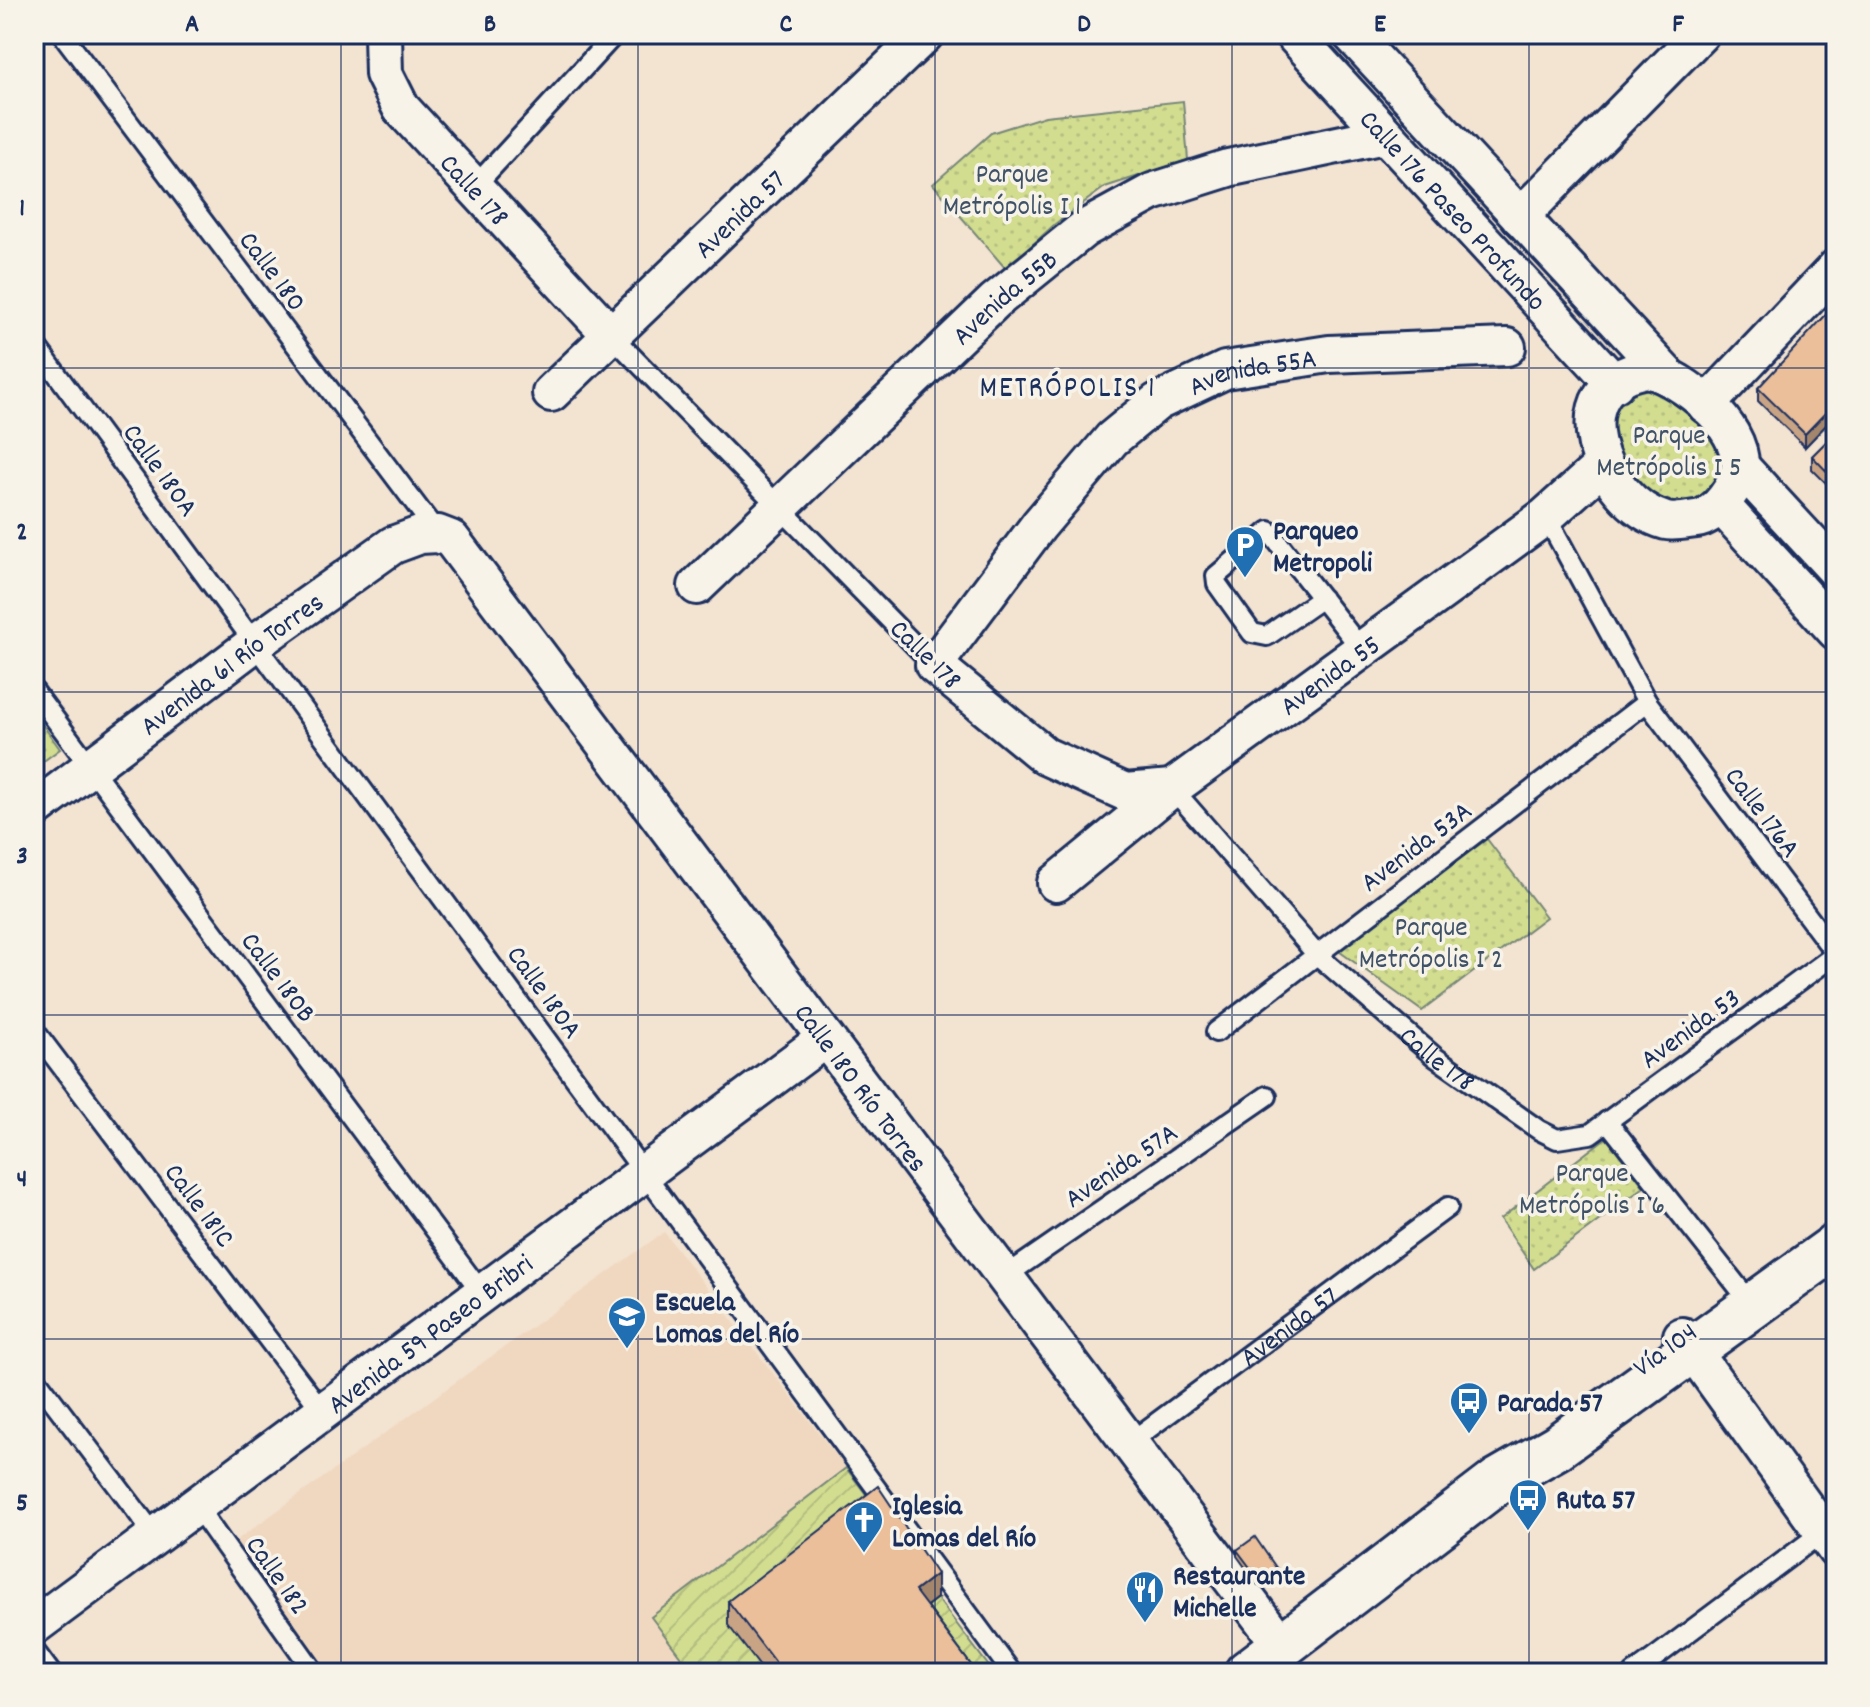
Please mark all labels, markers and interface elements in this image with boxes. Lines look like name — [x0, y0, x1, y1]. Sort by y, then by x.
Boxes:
text: A — [185, 7, 199, 44]
text: B — [484, 7, 496, 44]
text: C — [780, 7, 793, 44]
text: D — [1077, 7, 1091, 44]
text: E — [1374, 7, 1386, 44]
text: F — [1672, 7, 1684, 44]
street label: Calle 176 Paseo Profundo — [1347, 103, 1554, 322]
street label: Calle 178 — [428, 147, 516, 238]
park label: Parque Metrópolis I 1 — [943, 157, 1081, 229]
street label: Avenida 57 — [687, 163, 797, 270]
text: 1 — [19, 191, 25, 228]
street label: Calle 180 — [226, 224, 314, 322]
street label: Avenida 55B — [945, 243, 1068, 357]
street label: Avenida 55A — [1183, 341, 1320, 409]
district label: METRÓPOLIS 1 — [979, 369, 1157, 412]
street label: Calle 180A — [110, 417, 206, 527]
park label: Parque Metrópolis I 5 — [1596, 418, 1742, 490]
place label: Parqueo Metropoli — [1273, 514, 1372, 586]
text: 2 — [16, 515, 28, 552]
parking icon: Parqueo Metropoli — [1224, 524, 1266, 579]
street label: Avenida 61 Río Torres — [133, 585, 334, 748]
street label: Calle 178 — [878, 612, 969, 701]
street label: Avenida 55 — [1273, 628, 1391, 728]
street label: Calle 176A — [1712, 760, 1808, 868]
street label: Avenida 53A — [1354, 794, 1482, 904]
text: 3 — [16, 839, 28, 876]
park label: Parque Metrópolis I 2 — [1359, 910, 1503, 982]
street label: Calle 180B — [228, 925, 324, 1033]
street label: Calle 180A — [494, 939, 590, 1049]
street label: Avenida 53 — [1633, 981, 1750, 1081]
street label: Calle 180 Río Torres — [782, 997, 935, 1183]
street label: Calle 178 — [1388, 1019, 1482, 1104]
street label: Avenida 57A — [1058, 1115, 1187, 1221]
street label: Calle 181C — [152, 1156, 242, 1258]
park label: Parque Metrópolis I 6 — [1519, 1156, 1665, 1228]
text: 4 — [17, 1162, 27, 1199]
street label: Avenida 59 Paseo Bribri — [321, 1247, 543, 1427]
street label: Avenida 57 — [1234, 1279, 1349, 1379]
place label: Escuela Lomas del Río — [655, 1285, 799, 1357]
school or university icon: Escuela Lomas del Río — [606, 1295, 648, 1350]
street label: Vía 104 — [1626, 1315, 1707, 1389]
bus stop icon: Parada 57 — [1448, 1380, 1490, 1435]
place label: Parada 57 — [1497, 1386, 1603, 1426]
bus stop icon: Ruta 57 — [1507, 1477, 1549, 1532]
place label: Ruta 57 — [1556, 1483, 1636, 1523]
text: 5 — [16, 1486, 28, 1523]
place label: Iglesia Lomas del Río — [892, 1489, 1036, 1561]
church icon: Iglesia Lomas del Río — [843, 1499, 885, 1554]
street label: Calle 182 — [233, 1529, 317, 1625]
place label: Restaurante Michelle — [1173, 1559, 1305, 1631]
restaurant icon: Restaurante Michelle — [1124, 1569, 1166, 1624]

